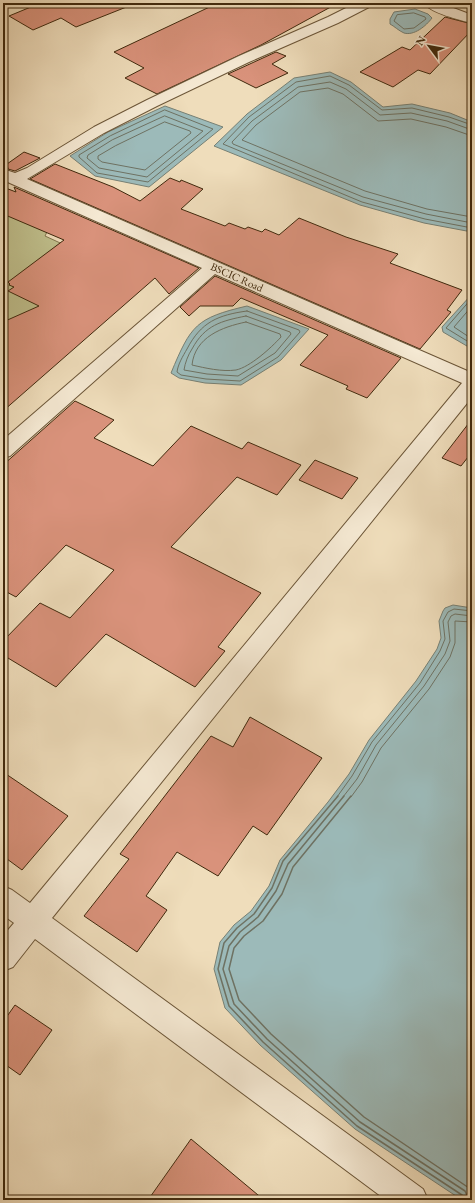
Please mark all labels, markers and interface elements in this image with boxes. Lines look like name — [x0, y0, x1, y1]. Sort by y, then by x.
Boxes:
north arrow — [409, 26, 449, 66]
text: N — [412, 33, 429, 48]
street label: BSCIC Road — [209, 259, 266, 295]

